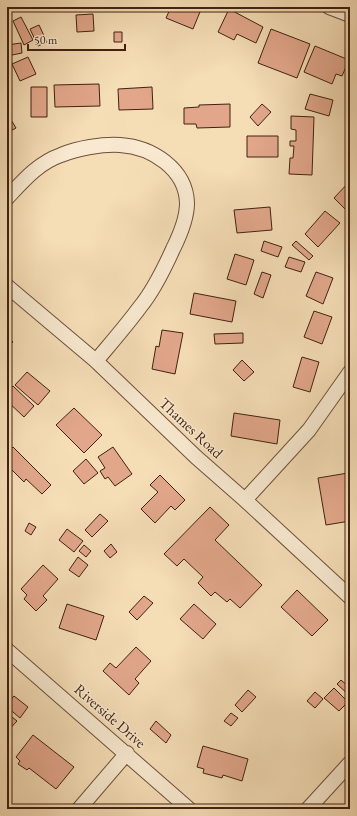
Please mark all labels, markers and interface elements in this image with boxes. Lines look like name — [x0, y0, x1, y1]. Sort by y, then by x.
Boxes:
scale bar — [28, 26, 125, 52]
text: 50 m — [34, 32, 58, 48]
street label: Thames Road — [155, 393, 228, 462]
street label: Riverside Drive — [71, 679, 150, 752]

